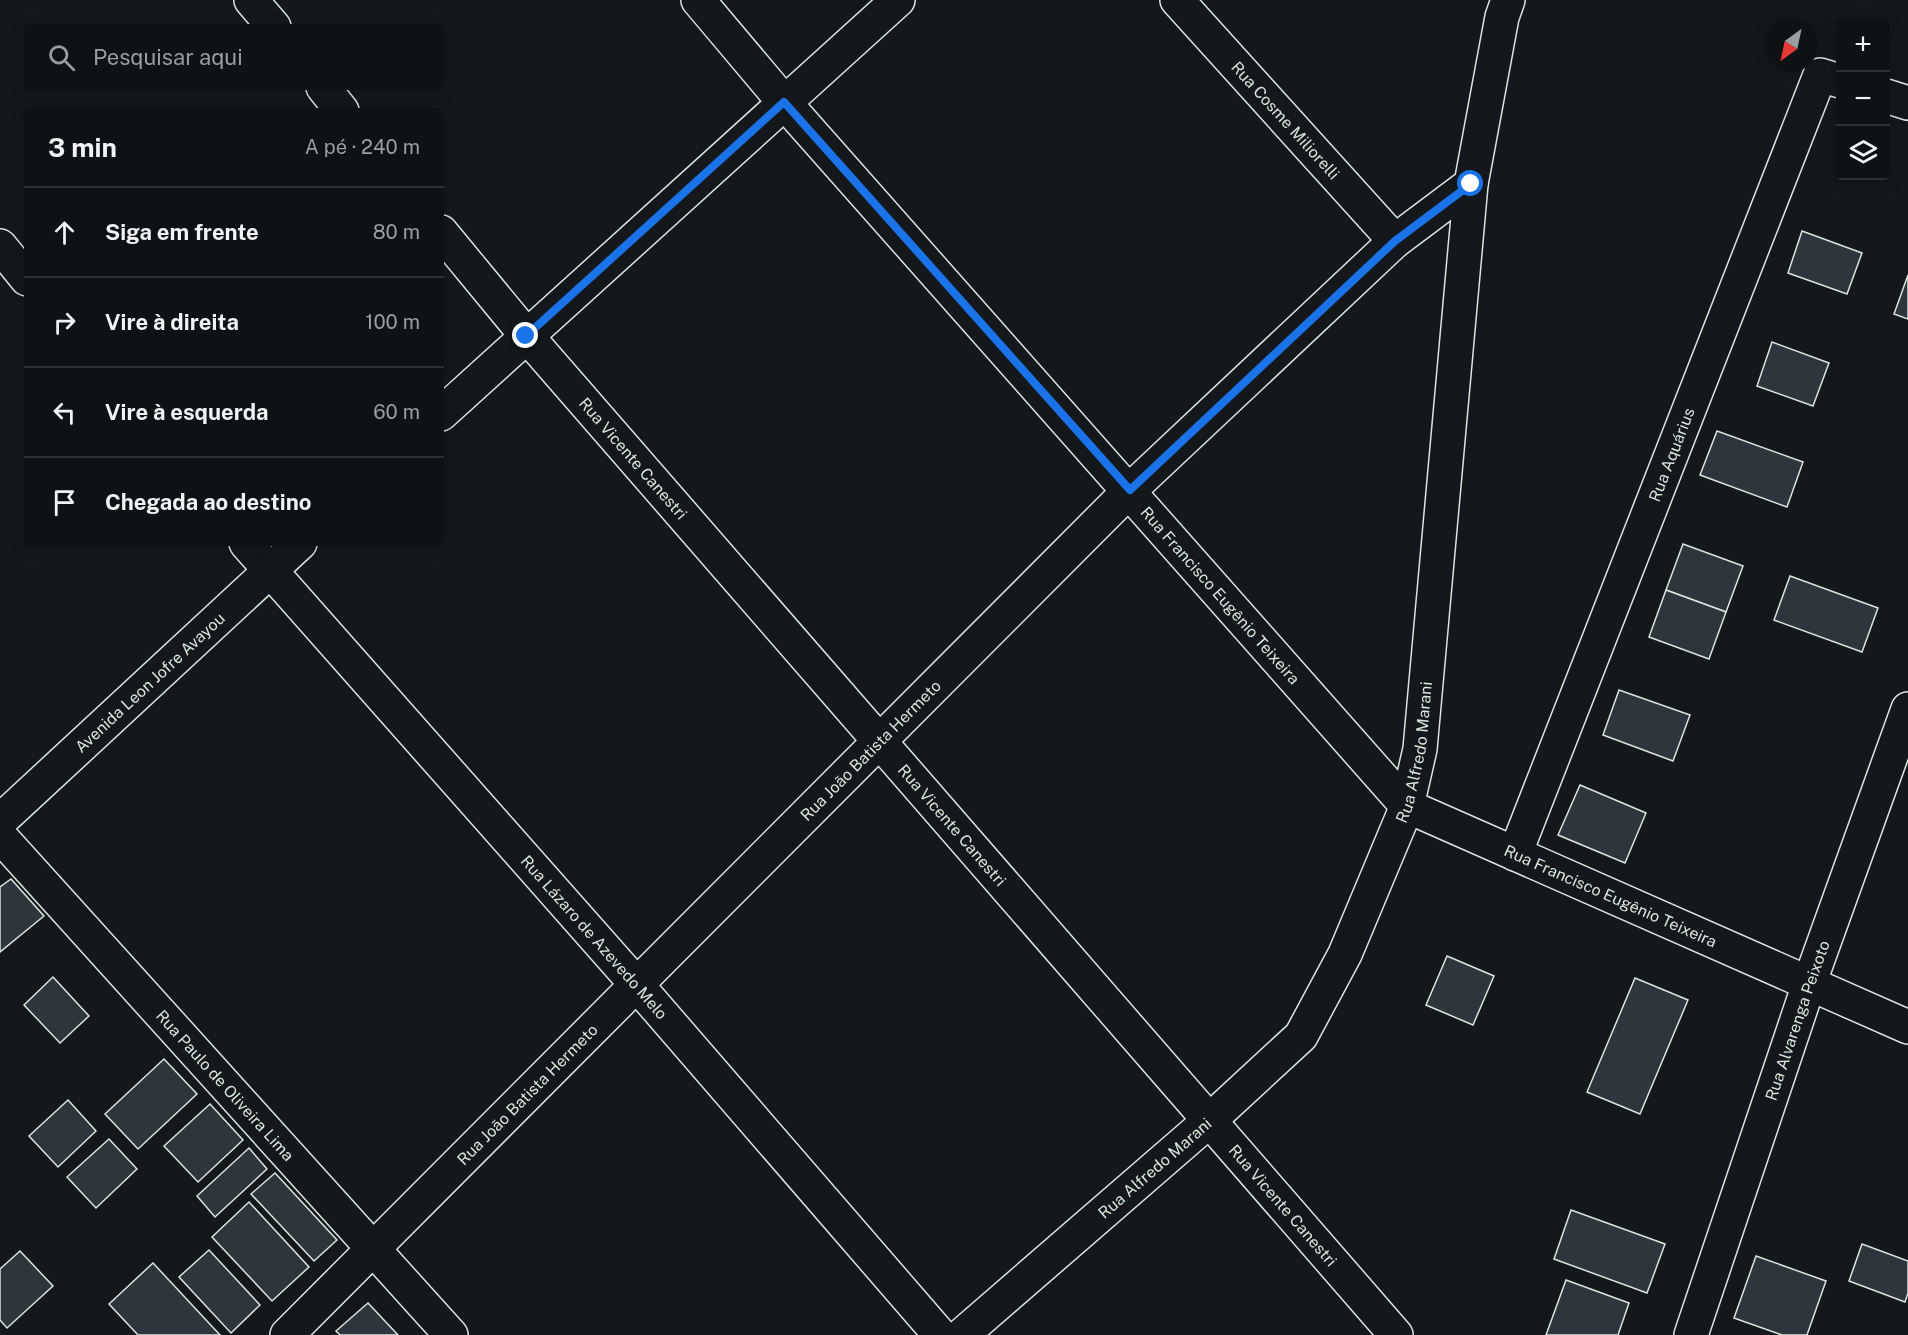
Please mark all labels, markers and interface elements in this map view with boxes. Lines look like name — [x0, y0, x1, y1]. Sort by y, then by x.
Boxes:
north arrow — [1764, 18, 1818, 72]
map controls — [1836, 18, 1890, 180]
button: + — [1836, 18, 1890, 72]
search box — [24, 24, 444, 90]
icon: search — [45, 41, 78, 74]
text: Pesquisar aqui — [93, 44, 243, 70]
street label: Rua Cosme Miliorelli — [1227, 58, 1343, 183]
button: − — [1836, 72, 1890, 126]
button: layers — [1836, 126, 1890, 180]
text: 3 min — [48, 132, 117, 163]
text: A pé · 240 m — [305, 135, 420, 159]
route start — [1457, 170, 1483, 196]
icon: ahead — [48, 216, 81, 249]
text: Siga em frente — [105, 219, 259, 245]
text: 80 m — [373, 220, 420, 244]
icon: right — [48, 306, 81, 339]
text: Vire à direita — [105, 309, 239, 335]
text: 100 m — [365, 310, 420, 334]
route end — [512, 322, 538, 348]
street label: Rua Vicente Canestri — [575, 394, 691, 523]
icon: left — [48, 396, 81, 429]
text: Vire à esquerda — [105, 399, 269, 425]
text: 60 m — [373, 400, 420, 424]
street label: Rua Aquárius — [1645, 405, 1699, 504]
icon: arrive — [48, 486, 81, 519]
text: Chegada ao destino — [105, 489, 311, 515]
street label: Rua Francisco Eugênio Teixeira — [1137, 503, 1304, 688]
street label: Avenida Leon Jofre Avayou — [71, 609, 229, 757]
street label: Rua João Batista Hermeto — [797, 676, 945, 825]
street label: Rua Alfredo Marani — [1392, 681, 1436, 826]
street label: Rua Vicente Canestri — [894, 761, 1010, 890]
street label: Rua Francisco Eugênio Teixeira — [1501, 841, 1720, 951]
street label: Rua Lázaro de Azevedo Melo — [517, 851, 671, 1023]
street label: Rua Alvarenga Peixoto — [1762, 938, 1834, 1103]
street label: Rua Paulo de Oliveira Lima — [152, 1006, 298, 1165]
street label: Rua João Batista Hermeto — [453, 1020, 602, 1169]
street label: Rua Alfredo Marani — [1095, 1114, 1215, 1223]
street label: Rua Vicente Canestri — [1225, 1141, 1341, 1270]

